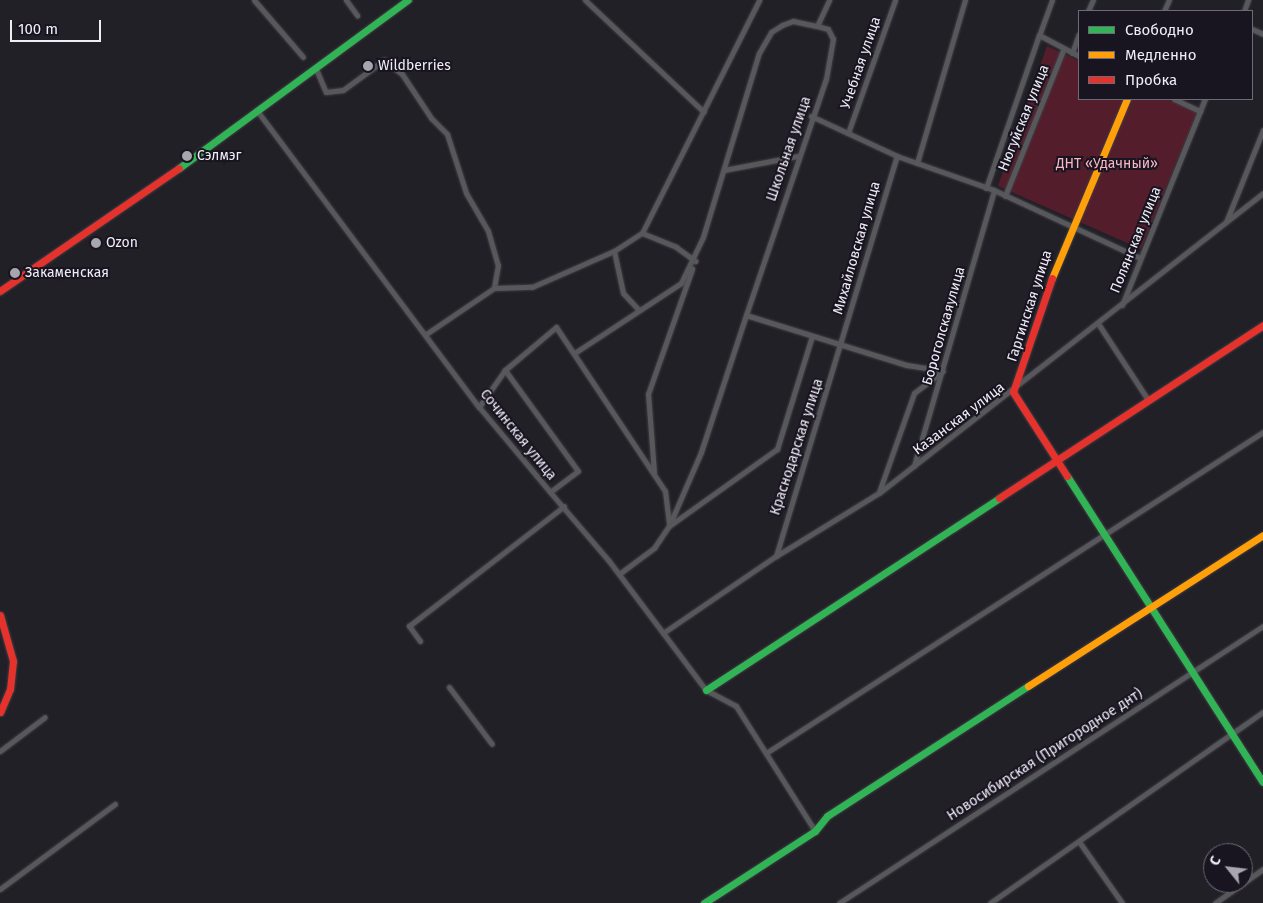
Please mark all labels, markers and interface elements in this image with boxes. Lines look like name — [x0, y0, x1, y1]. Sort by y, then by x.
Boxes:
scale bar — [12, 10, 104, 42]
legend — [1078, 10, 1253, 100]
street label: Учебная улица — [837, 14, 885, 112]
text: 100 m — [18, 20, 58, 38]
text: Свободно — [1125, 21, 1194, 39]
text: Медленно — [1125, 46, 1197, 64]
place label: Wildberries — [378, 58, 451, 74]
marker: Wildberries — [362, 60, 374, 72]
street label: Нюгуйская улица — [995, 62, 1053, 174]
text: Пробка — [1125, 71, 1177, 89]
street label: Школьная улица — [763, 94, 815, 204]
place label: Сэлмэг — [197, 148, 242, 164]
marker: Сэлмэг — [181, 150, 193, 162]
park label: ДНТ «Удачный» — [1056, 156, 1158, 172]
street label: Михайловская улица — [830, 179, 884, 317]
street label: Полянская улица — [1107, 184, 1165, 296]
place label: Ozon — [106, 235, 138, 251]
marker: Ozon — [90, 237, 102, 249]
street label: Гаргинская улица — [1004, 248, 1056, 364]
place label: Закаменская — [25, 265, 109, 281]
street label: Бороголскаяулица — [919, 265, 969, 387]
marker: Закаменская — [9, 267, 21, 279]
street label: Краснодарская улица — [767, 377, 827, 517]
street label: Казанская улица — [910, 379, 1008, 459]
street label: Сочинская улица — [476, 386, 560, 484]
street label: Новосибирская (Пригородное днт) — [944, 685, 1146, 825]
north arrow — [1203, 843, 1253, 893]
text: С — [1206, 853, 1225, 869]

